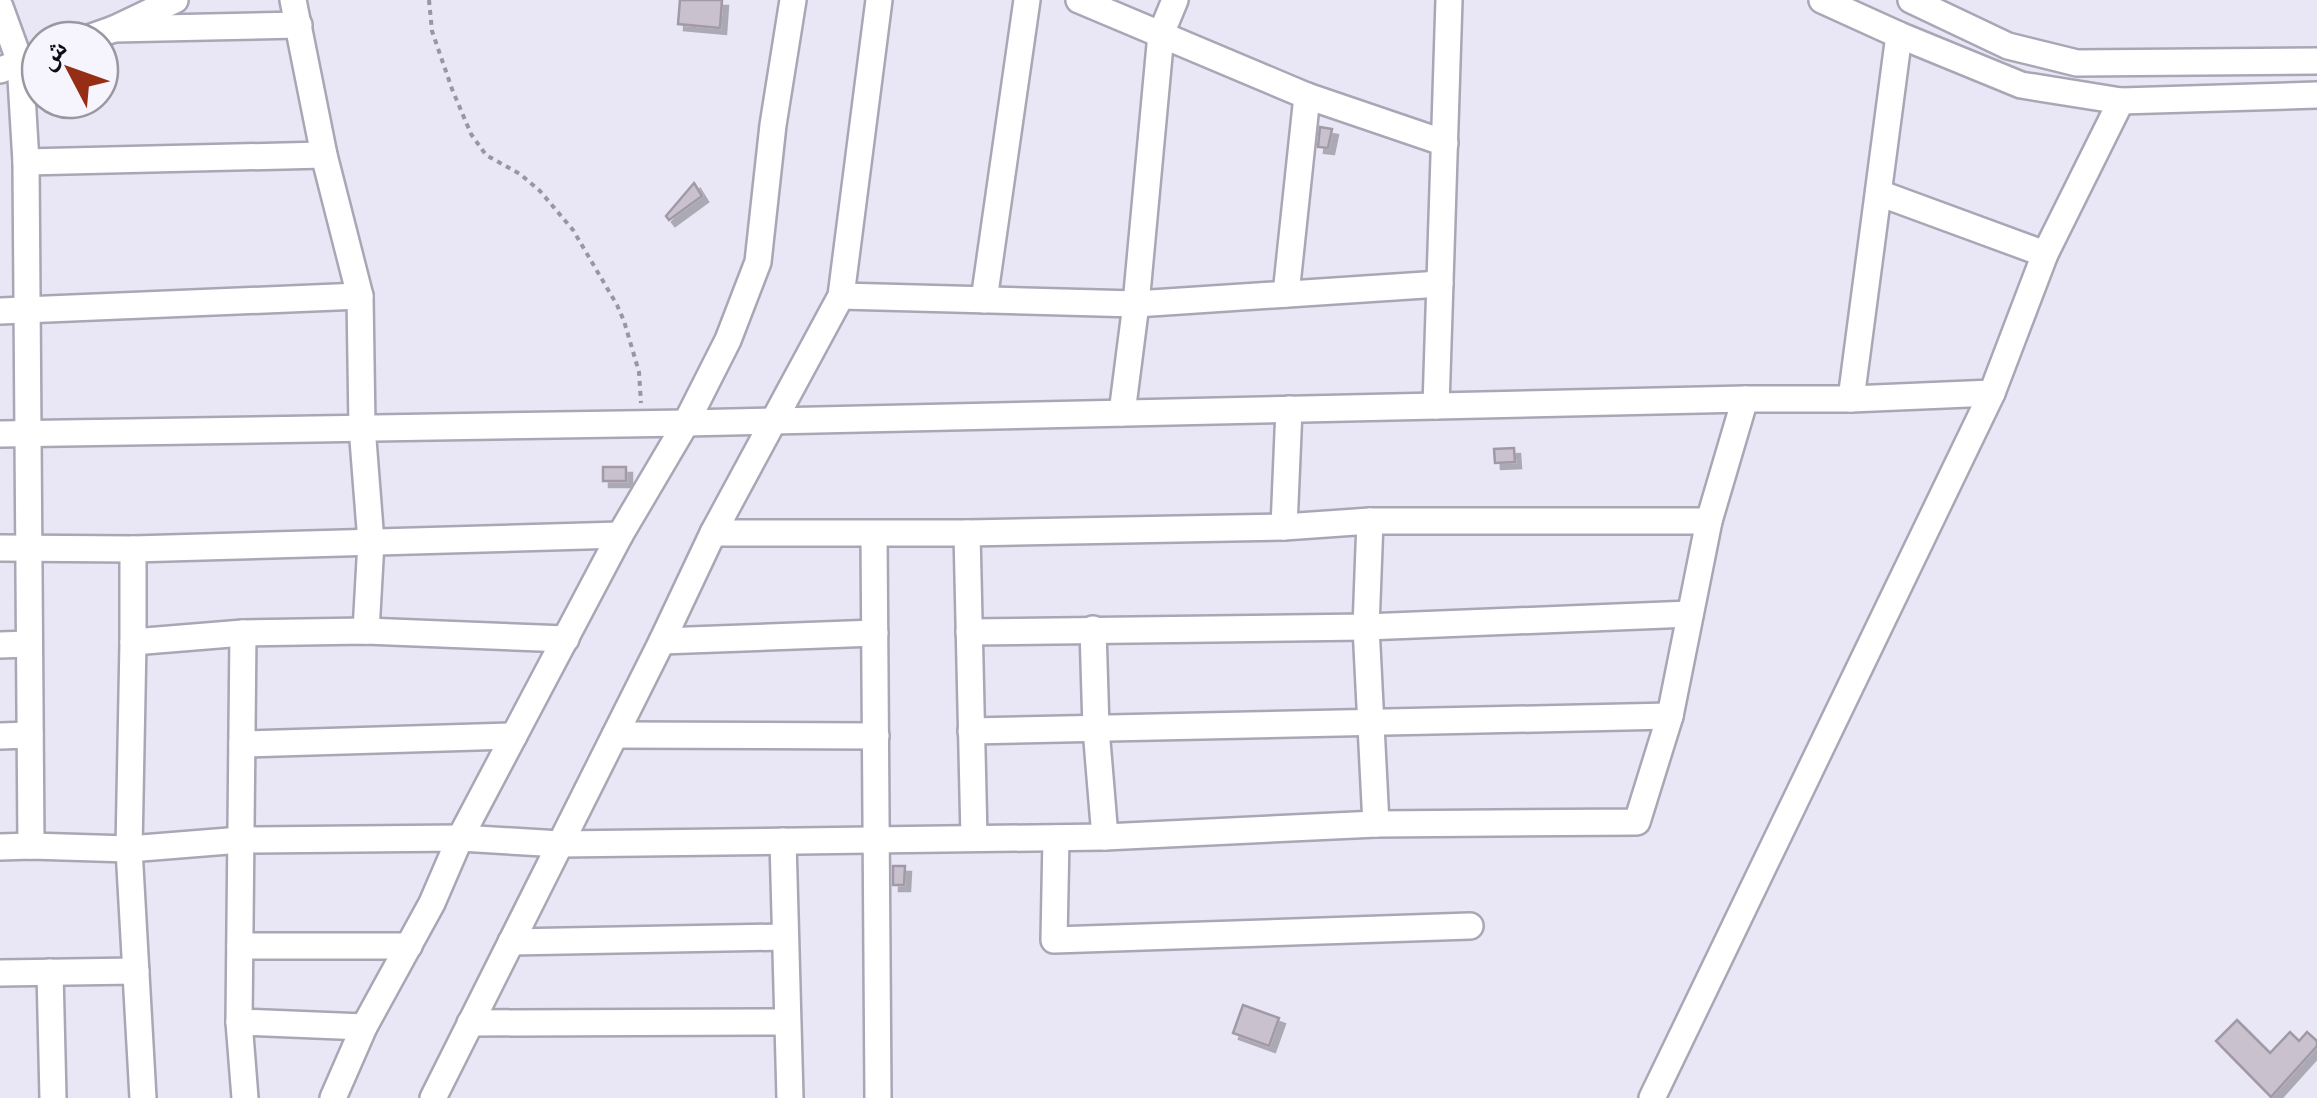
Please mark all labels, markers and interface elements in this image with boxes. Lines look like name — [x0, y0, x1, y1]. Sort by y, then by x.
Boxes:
north arrow — [20, 20, 120, 120]
text: ش — [27, 30, 75, 77]

